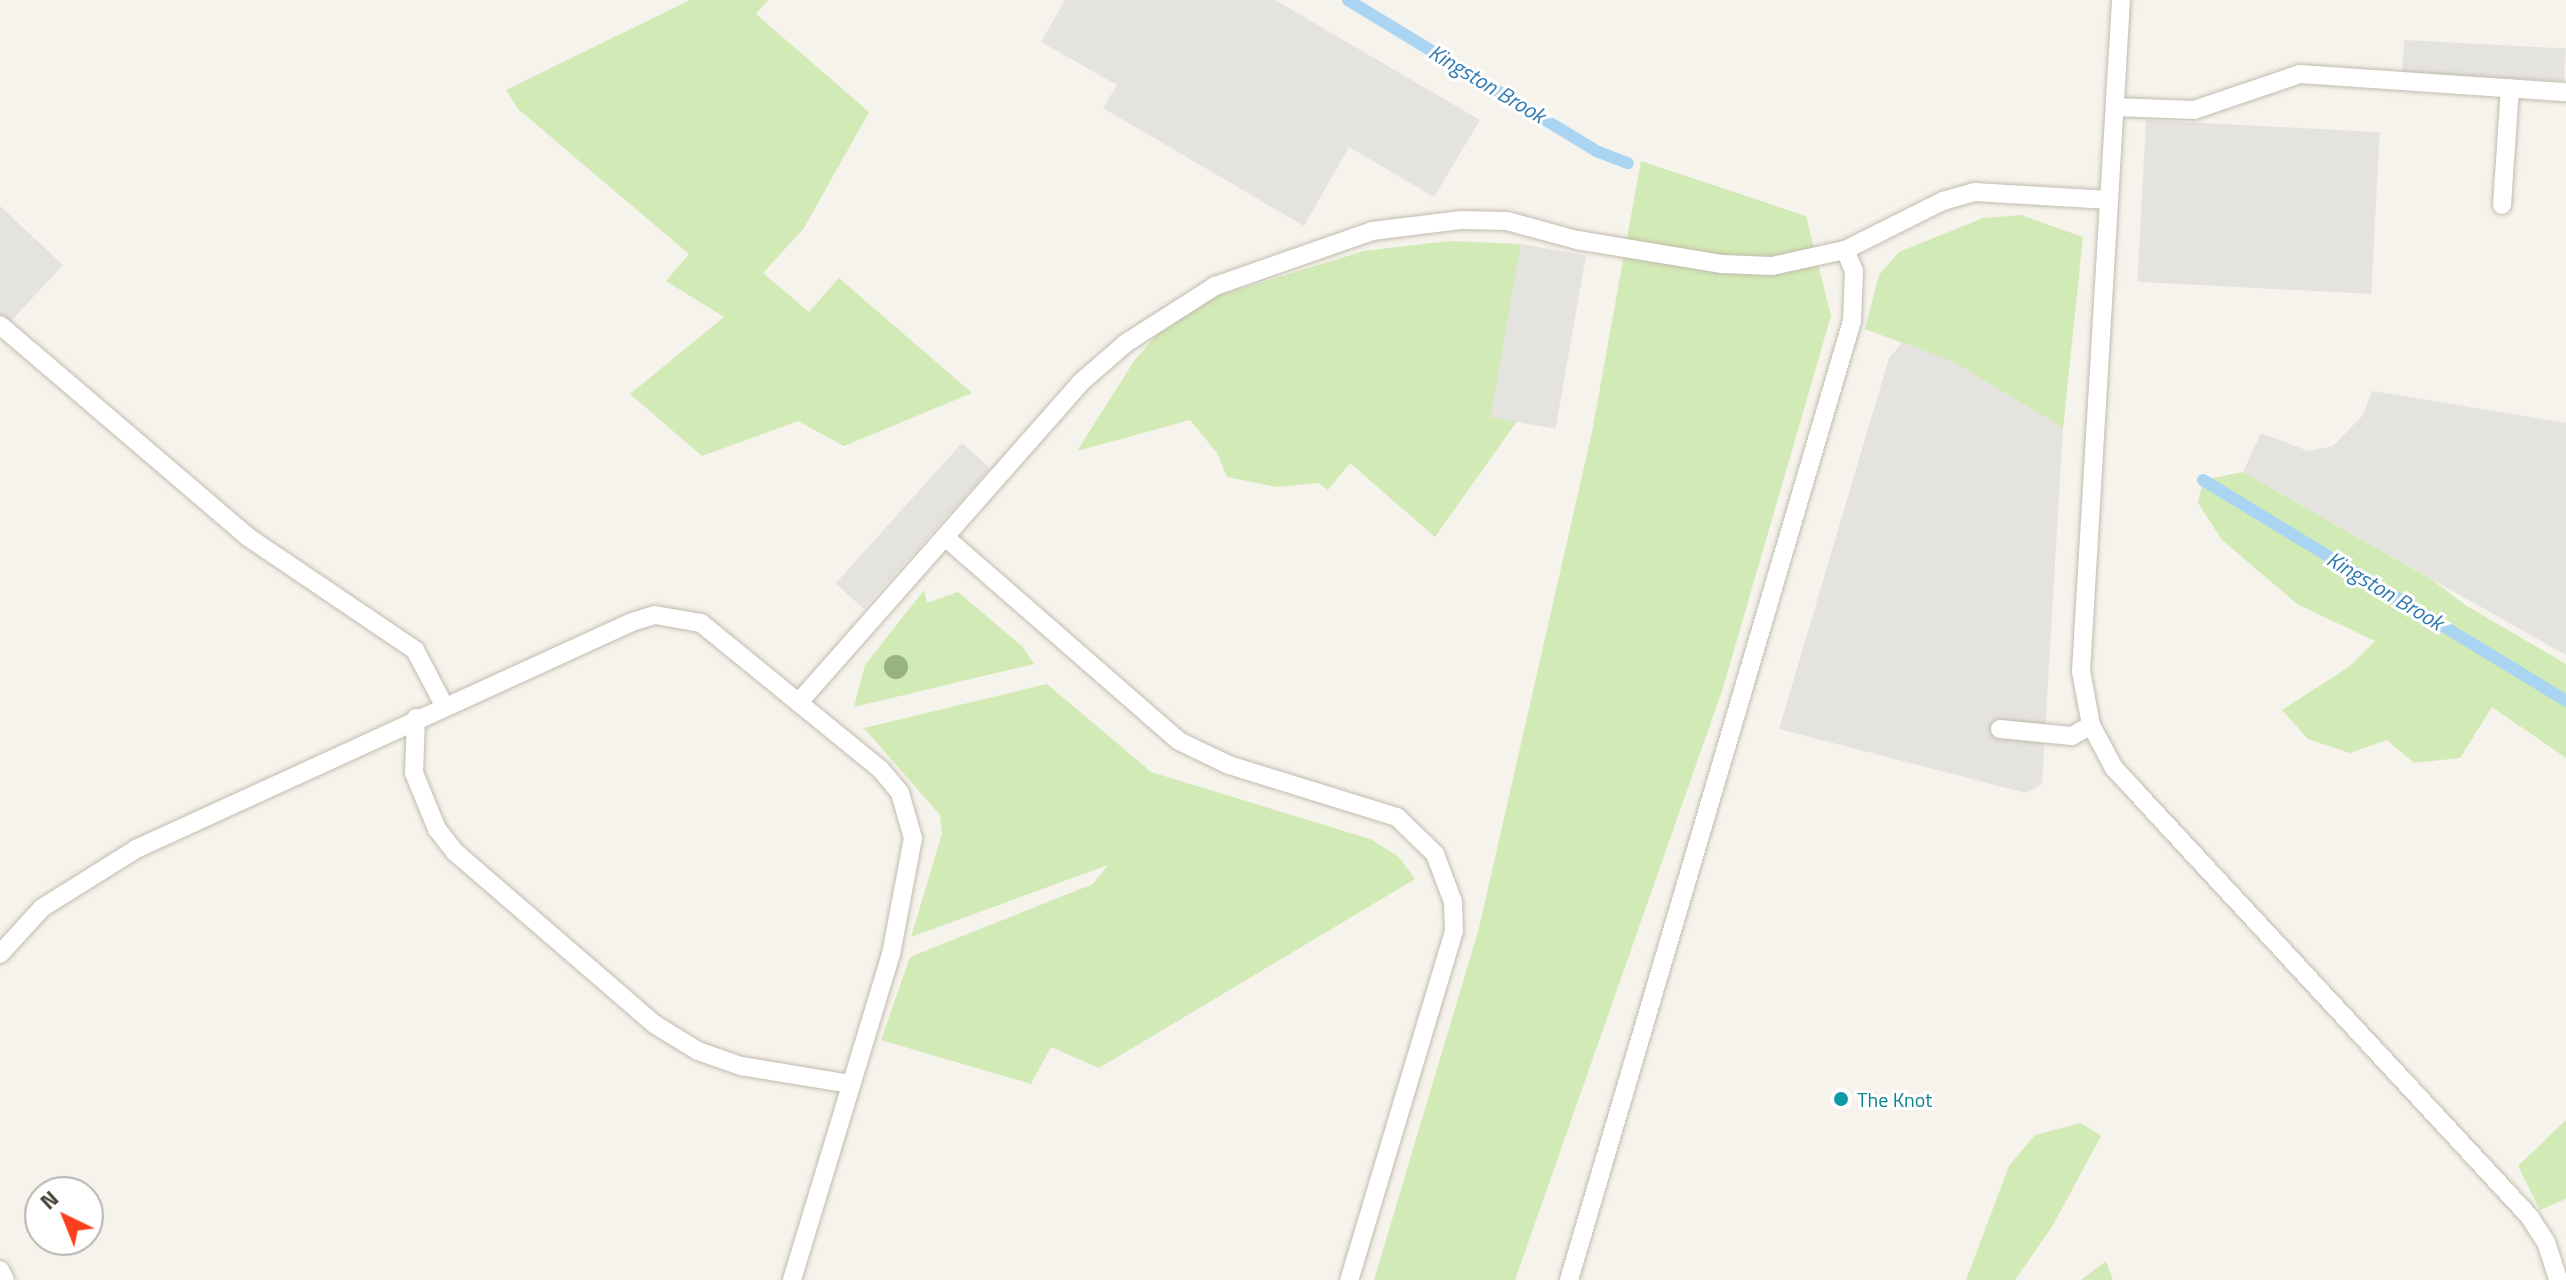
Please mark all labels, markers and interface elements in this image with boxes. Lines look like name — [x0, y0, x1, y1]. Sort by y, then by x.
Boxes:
water label: Kingston Brook — [1424, 39, 1550, 129]
water label: Kingston Brook — [2322, 546, 2448, 636]
place label: The Knot — [1857, 1087, 1932, 1111]
marker: The Knot — [1832, 1090, 1850, 1108]
north arrow — [24, 1176, 104, 1256]
text: N — [32, 1182, 66, 1218]

